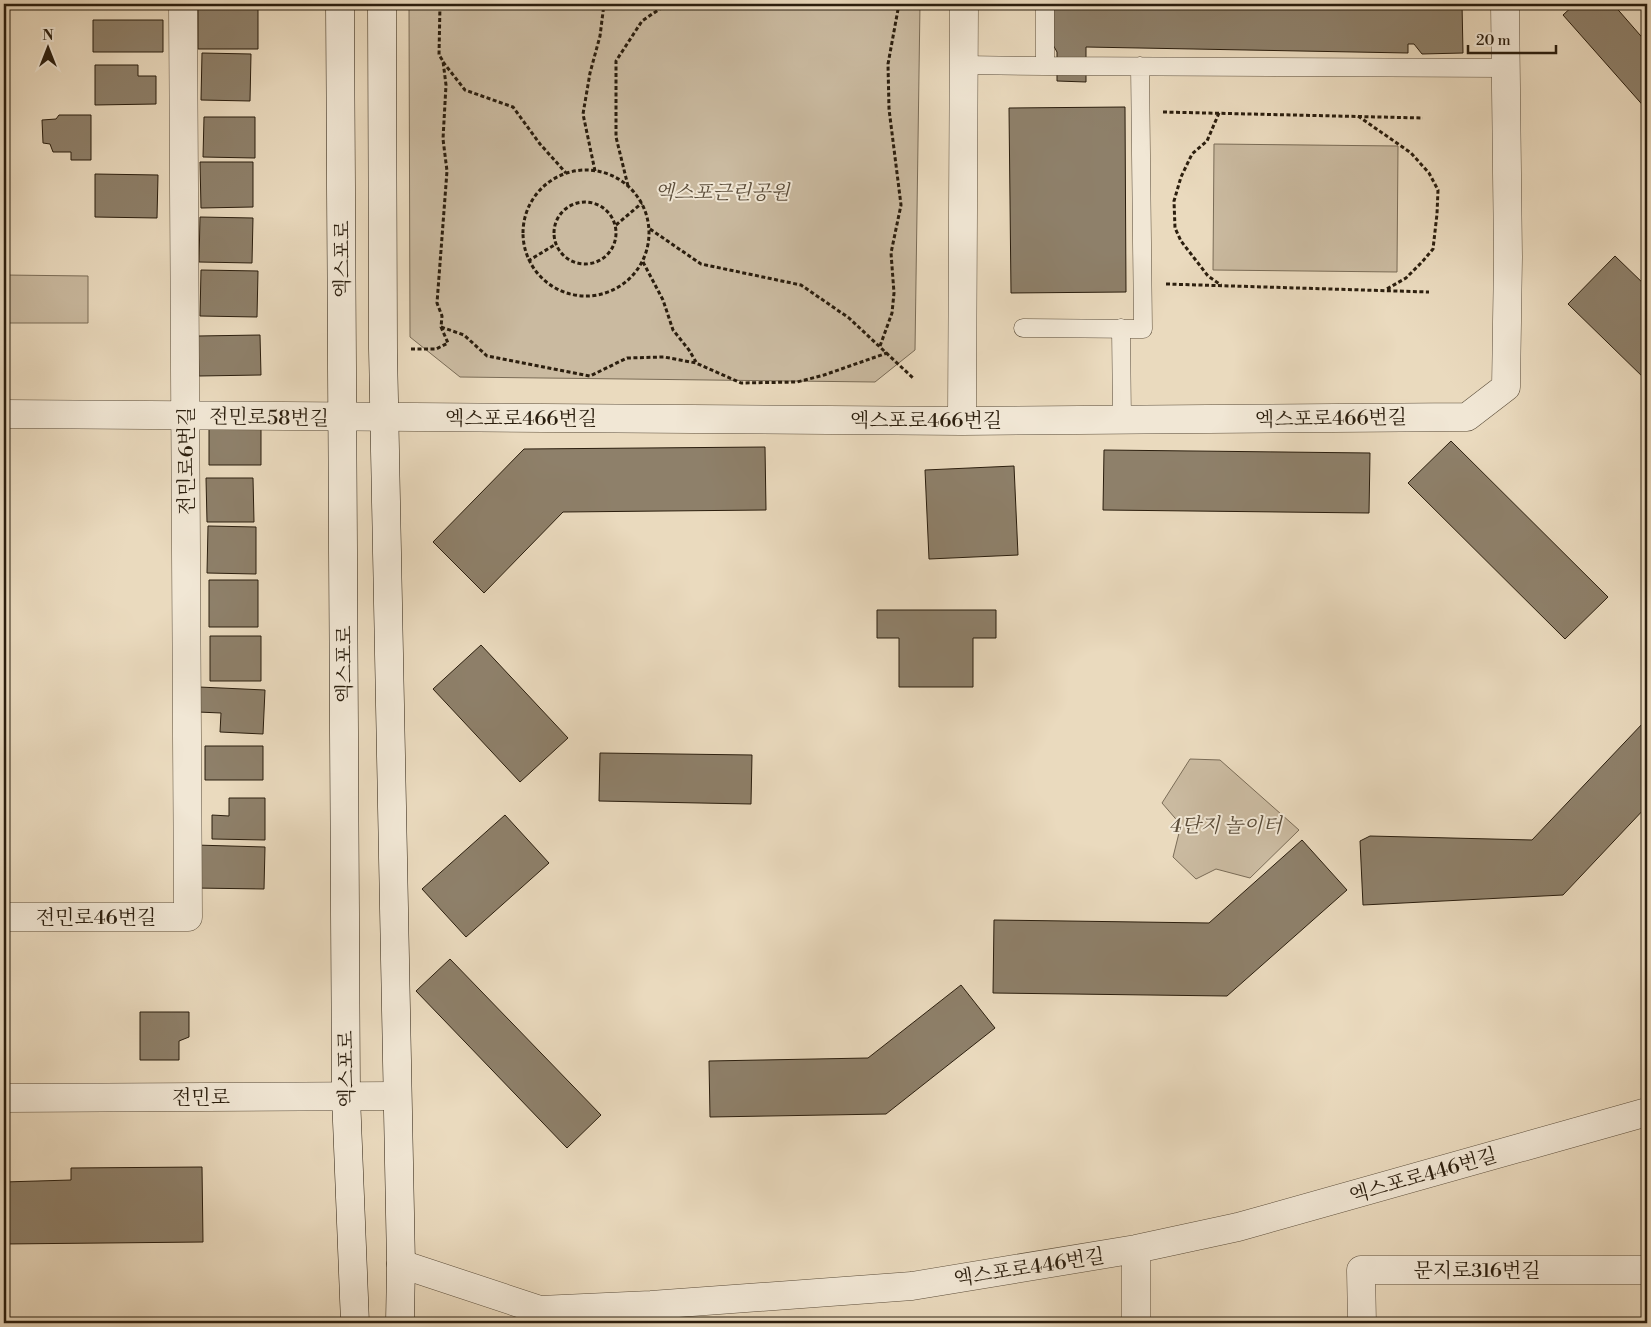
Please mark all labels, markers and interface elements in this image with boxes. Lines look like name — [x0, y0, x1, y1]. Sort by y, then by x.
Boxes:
north arrow — [22, 22, 72, 72]
scale bar — [1468, 22, 1556, 54]
text: N — [42, 27, 54, 45]
text: 20 m — [1476, 31, 1511, 50]
park label: 엑스포근린공원 — [654, 181, 791, 206]
street label: 엑스포로 — [331, 220, 356, 298]
street label: 전민로58번길 — [209, 405, 329, 432]
street label: 엑스포로466번길 — [1255, 406, 1407, 433]
street label: 전민로6번길 — [175, 407, 200, 515]
street label: 엑스포로466번길 — [445, 407, 597, 432]
street label: 엑스포로466번길 — [850, 409, 1002, 434]
street label: 엑스포로 — [333, 625, 358, 703]
park label: 4단지 놀이터 — [1170, 814, 1284, 839]
street label: 전민로46번길 — [36, 906, 156, 931]
street label: 엑스포로 — [334, 1030, 361, 1108]
street label: 전민로 — [172, 1086, 230, 1111]
street label: 엑스포로446번길 — [1347, 1143, 1500, 1209]
street label: 엑스포로446번길 — [952, 1244, 1106, 1293]
street label: 문지로316번길 — [1413, 1259, 1541, 1284]

